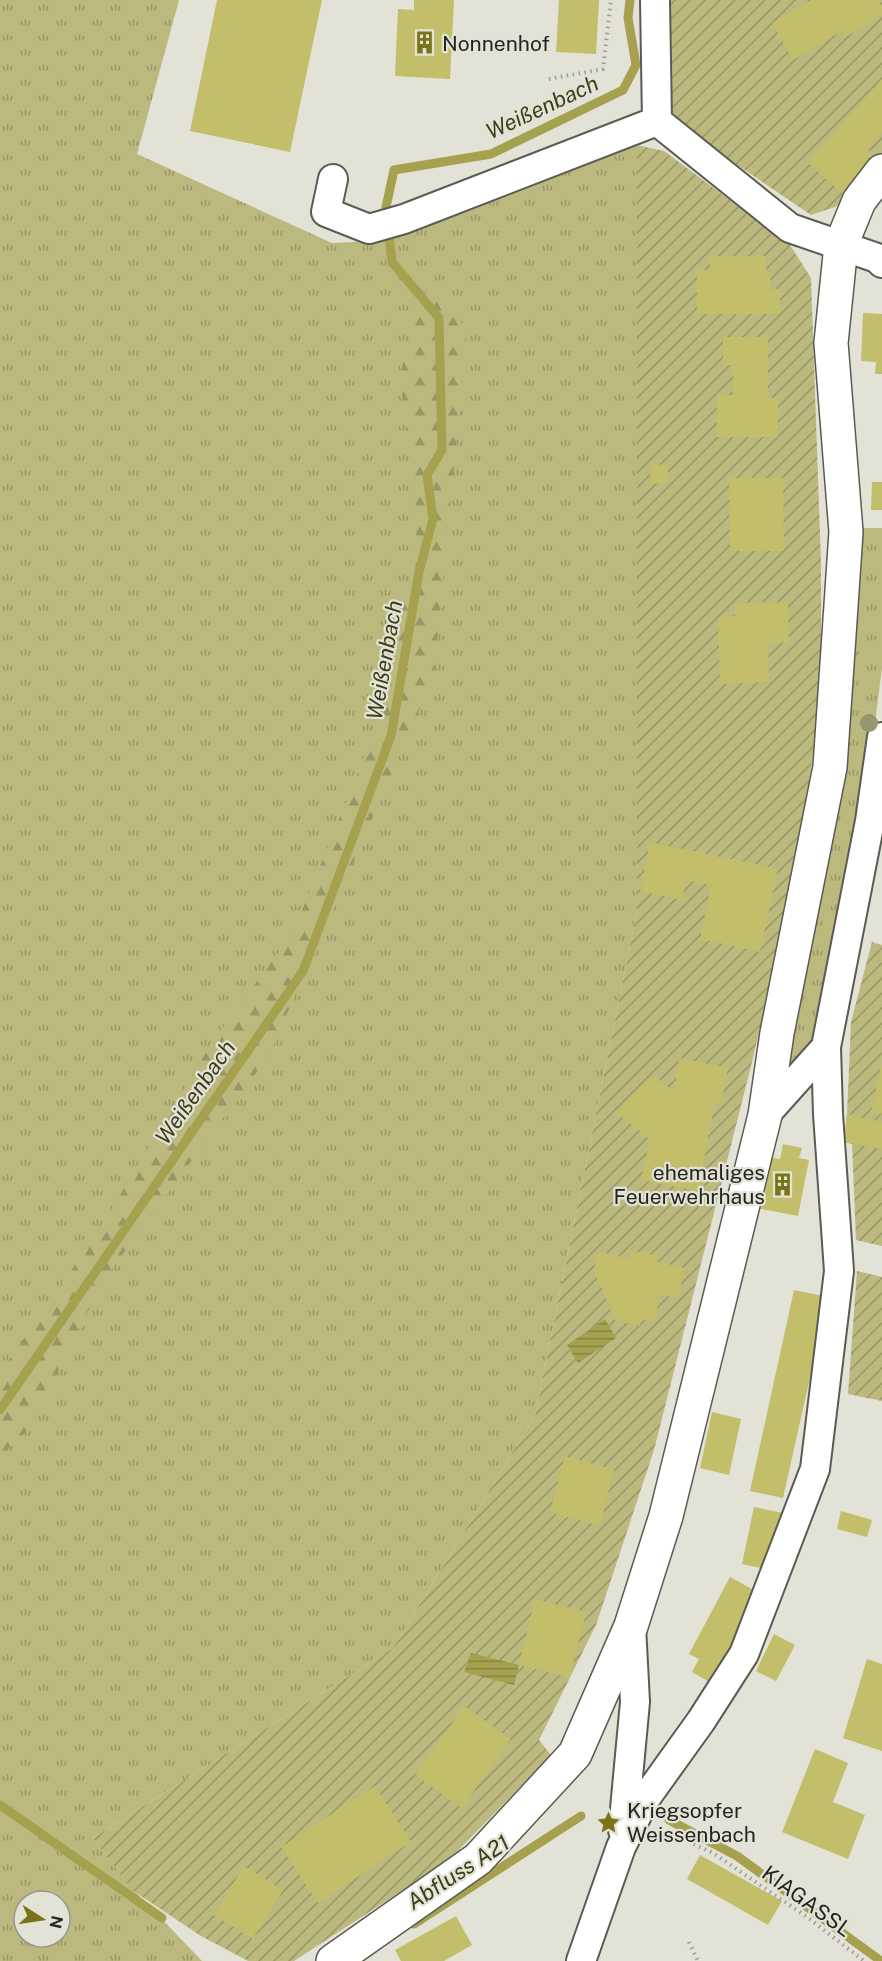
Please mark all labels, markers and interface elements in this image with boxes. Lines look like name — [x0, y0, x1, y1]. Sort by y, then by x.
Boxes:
building icon: Nonnenhof — [411, 30, 437, 56]
place label: Nonnenhof — [442, 31, 550, 56]
water label: Weißenbach — [482, 70, 602, 144]
water label: Weißenbach — [361, 598, 407, 722]
water label: Weißenbach — [150, 1035, 240, 1149]
place label: ehemaliges Feuerwehrhaus — [614, 1160, 765, 1209]
building icon: ehemaliges Feuerwehrhaus — [770, 1171, 796, 1197]
place label: Kriegsopfer Weissenbach — [627, 1798, 756, 1847]
place icon: Kriegsopfer Weissenbach — [596, 1809, 622, 1835]
water label: Abfluss A21 — [402, 1829, 514, 1915]
street label: KIAGASSL — [757, 1860, 857, 1942]
north arrow — [12, 1889, 72, 1949]
text: N — [46, 1914, 67, 1930]

